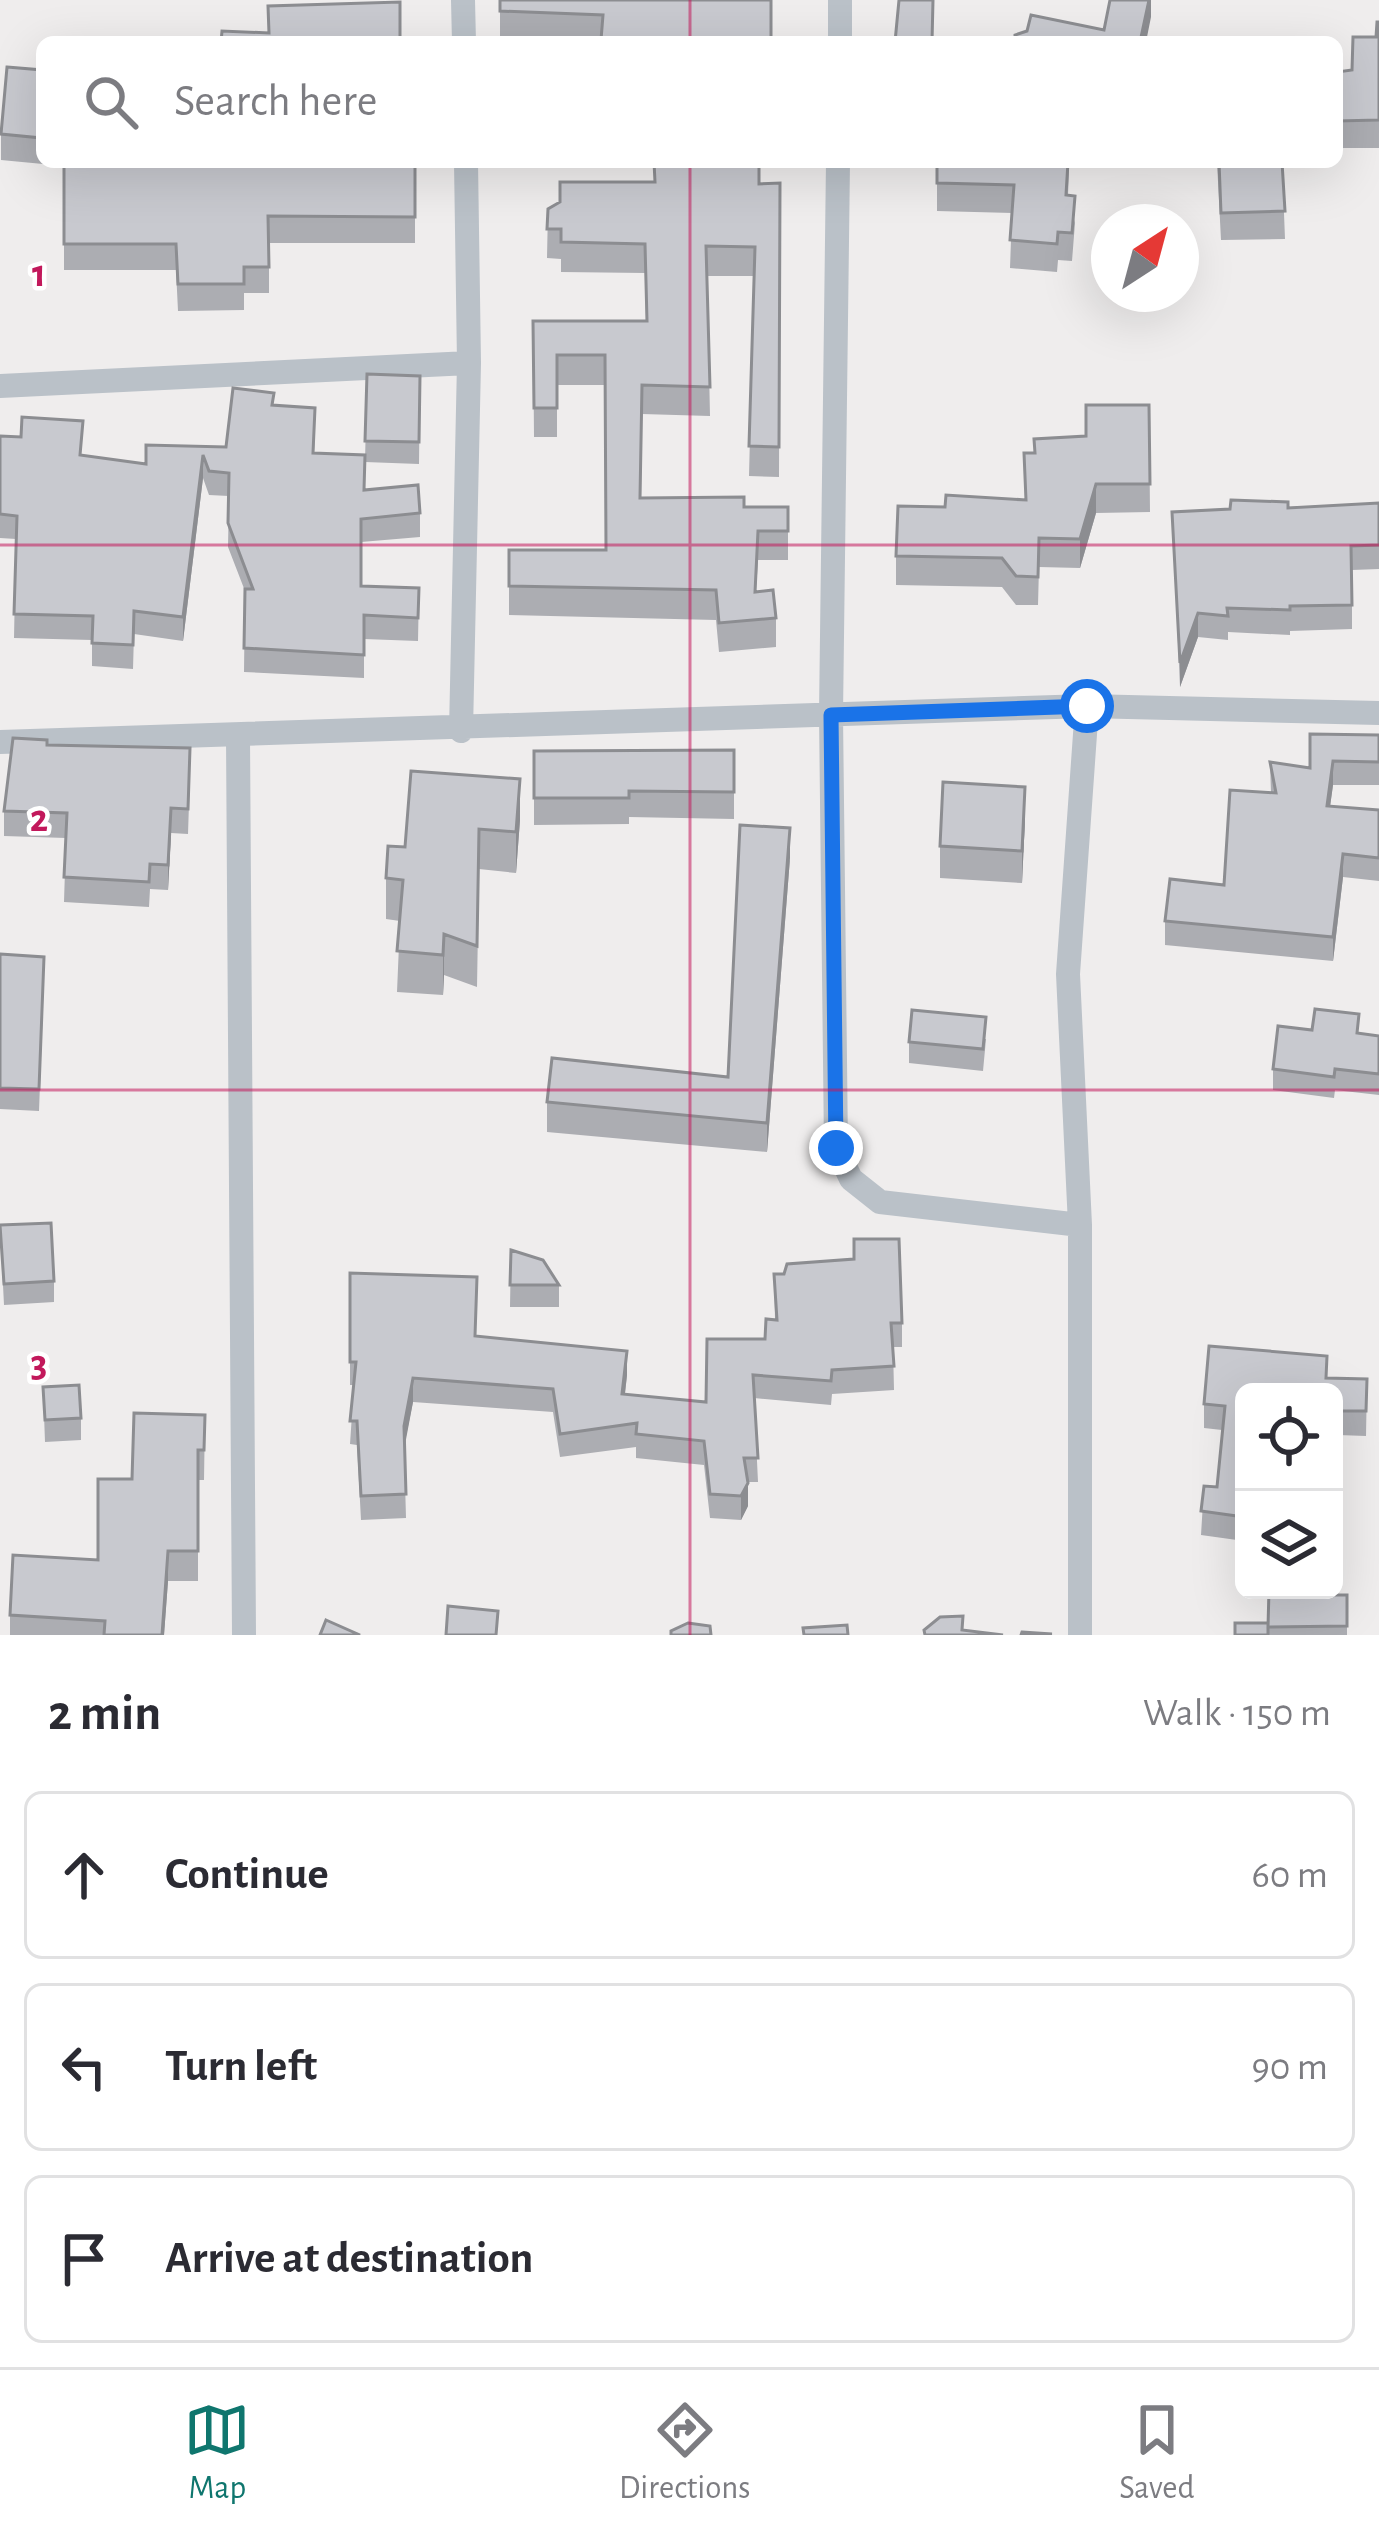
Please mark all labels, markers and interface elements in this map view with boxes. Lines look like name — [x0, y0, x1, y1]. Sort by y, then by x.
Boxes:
search box — [36, 36, 1343, 168]
icon: search — [78, 69, 144, 135]
text: Search here — [174, 79, 377, 124]
north arrow — [1091, 204, 1199, 312]
text: 1 — [32, 255, 46, 294]
route start — [1060, 679, 1114, 733]
text: 2 — [30, 800, 48, 839]
route end — [809, 1121, 863, 1175]
text: 3 — [31, 1345, 47, 1384]
map controls — [1235, 1383, 1343, 1599]
button: locate — [1235, 1383, 1343, 1491]
button: layers — [1235, 1491, 1343, 1599]
text: 2 min — [48, 1688, 161, 1739]
text: Walk · 150 m — [1143, 1694, 1331, 1733]
icon: ahead — [51, 1842, 117, 1908]
text: Continue — [165, 1852, 329, 1897]
text: 60 m — [1251, 1856, 1328, 1895]
icon: left — [51, 2034, 117, 2100]
text: Turn left — [165, 2044, 317, 2089]
text: 90 m — [1251, 2048, 1328, 2087]
icon: arrive — [51, 2226, 117, 2292]
text: Arrive at destination — [165, 2236, 533, 2281]
tab: Map — [184, 2397, 250, 2509]
tab: Directions — [619, 2397, 750, 2509]
tab: Saved — [1119, 2397, 1195, 2509]

